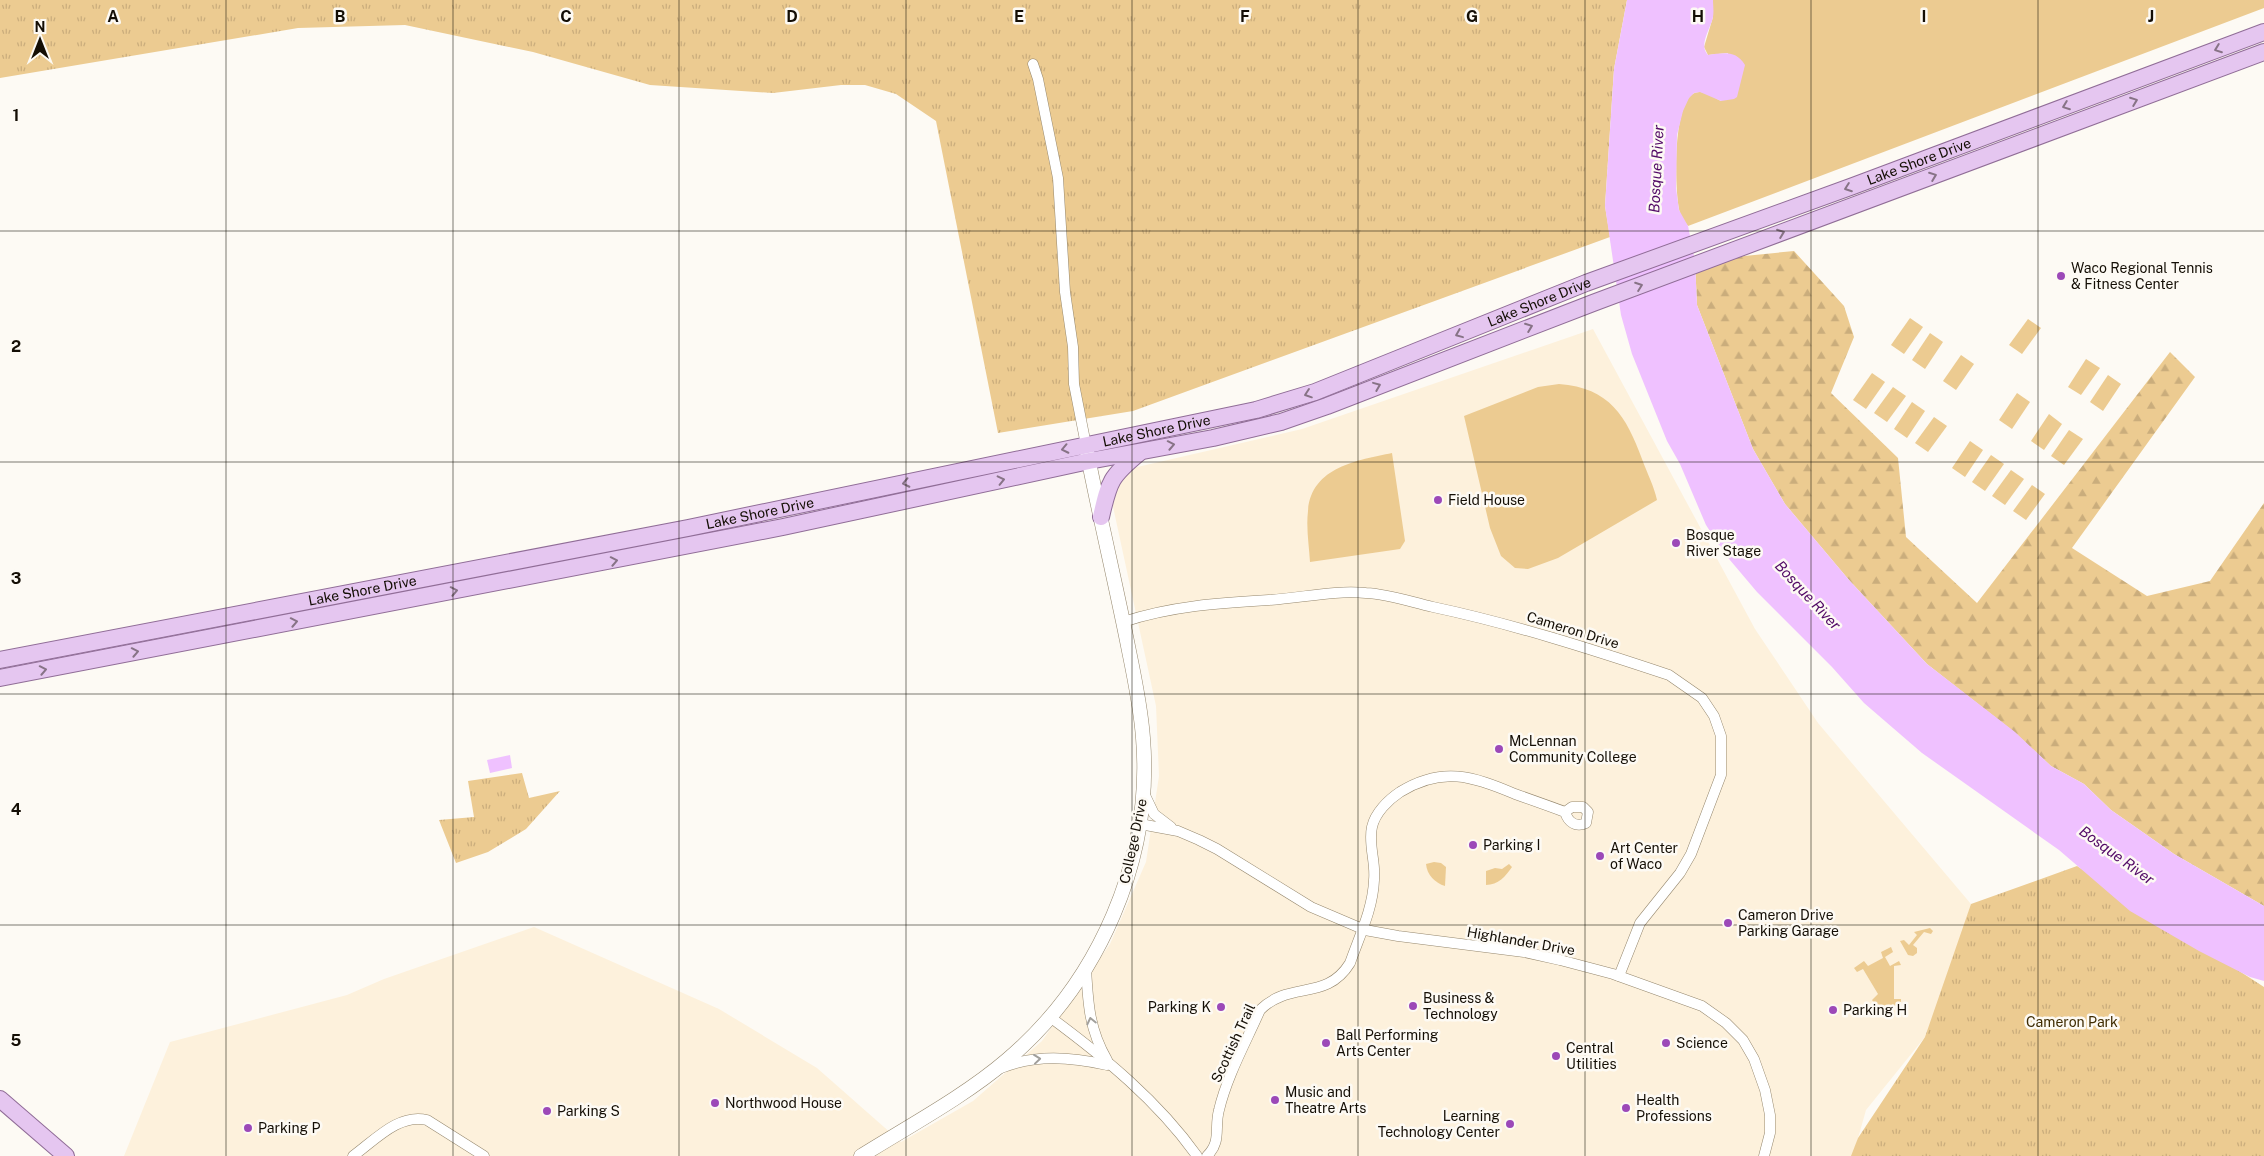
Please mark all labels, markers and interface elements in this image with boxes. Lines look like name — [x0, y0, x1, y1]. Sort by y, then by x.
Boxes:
text: A — [107, 7, 119, 26]
text: B — [335, 7, 346, 26]
text: C — [560, 7, 572, 26]
text: D — [786, 7, 798, 26]
text: E — [1014, 7, 1024, 26]
text: F — [1240, 7, 1250, 26]
text: G — [1466, 7, 1478, 26]
text: H — [1692, 7, 1704, 26]
text: I — [1922, 7, 1926, 26]
text: J — [2148, 7, 2154, 26]
north arrow — [15, 15, 65, 65]
text: N — [35, 19, 45, 35]
one-way arrow — [2215, 43, 2223, 53]
one-way arrow — [2130, 97, 2138, 107]
one-way arrow — [2062, 100, 2071, 110]
text: 1 — [13, 106, 19, 125]
water label: Bosque River — [1645, 124, 1667, 213]
street label: Lake Shore Drive — [1865, 134, 1973, 188]
one-way arrow — [1928, 172, 1937, 182]
one-way arrow — [1845, 182, 1853, 192]
one-way arrow — [1776, 229, 1785, 239]
place label: Waco Regional Tennis & Fitness Center — [2071, 260, 2213, 292]
marker: Waco Regional Tennis & Fitness Center — [2055, 270, 2067, 282]
street label: Lake Shore Drive — [1485, 274, 1593, 330]
one-way arrow — [1634, 282, 1642, 292]
one-way arrow — [1524, 323, 1532, 333]
one-way arrow — [1455, 328, 1464, 338]
text: 2 — [11, 337, 21, 356]
one-way arrow — [1372, 382, 1381, 392]
one-way arrow — [1304, 388, 1313, 398]
street label: Lake Shore Drive — [1101, 412, 1212, 450]
one-way arrow — [1167, 441, 1176, 451]
one-way arrow — [1060, 443, 1069, 454]
one-way arrow — [996, 475, 1005, 486]
one-way arrow — [901, 477, 910, 487]
place label: Field House — [1448, 492, 1525, 508]
street label: Lake Shore Drive — [704, 494, 815, 532]
marker: Field House — [1432, 494, 1444, 506]
place label: Bosque River Stage — [1686, 527, 1761, 559]
marker: Bosque River Stage — [1670, 537, 1682, 549]
one-way arrow — [609, 556, 618, 566]
water label: Bosque River — [1772, 557, 1845, 633]
text: 3 — [11, 569, 21, 588]
street label: Lake Shore Drive — [307, 572, 418, 609]
one-way arrow — [450, 587, 458, 597]
street label: Cameron Drive — [1525, 608, 1621, 652]
one-way arrow — [290, 617, 299, 627]
one-way arrow — [130, 647, 139, 658]
one-way arrow — [39, 665, 48, 675]
place label: McLennan Community College — [1509, 733, 1637, 765]
marker: McLennan Community College — [1493, 743, 1505, 755]
street label: College Drive — [1116, 797, 1150, 885]
text: 4 — [11, 800, 22, 819]
water label: Bosque River — [2076, 822, 2158, 888]
place label: Parking I — [1483, 837, 1541, 853]
marker: Parking I — [1467, 839, 1479, 851]
place label: Art Center of Waco — [1610, 840, 1678, 872]
marker: Art Center of Waco — [1594, 850, 1606, 862]
place label: Cameron Drive Parking Garage — [1738, 907, 1839, 939]
marker: Cameron Drive Parking Garage — [1722, 917, 1734, 929]
street label: Highlander Drive — [1466, 924, 1576, 958]
place label: Business & Technology — [1423, 990, 1498, 1022]
place label: Parking K — [1148, 999, 1211, 1015]
marker: Business & Technology — [1407, 1000, 1419, 1012]
street label: Scottish Trail — [1208, 1001, 1258, 1085]
marker: Parking K — [1215, 1001, 1227, 1013]
place label: Parking H — [1843, 1002, 1907, 1018]
marker: Parking H — [1827, 1004, 1839, 1016]
park label: Cameron Park — [2026, 1014, 2118, 1030]
one-way arrow — [1086, 1017, 1097, 1026]
place label: Ball Performing Arts Center — [1336, 1027, 1439, 1059]
text: 5 — [11, 1031, 22, 1050]
place label: Science — [1676, 1035, 1728, 1051]
marker: Ball Performing Arts Center — [1320, 1037, 1332, 1049]
marker: Science — [1660, 1037, 1672, 1049]
place label: Central Utilities — [1566, 1040, 1617, 1072]
marker: Central Utilities — [1550, 1050, 1562, 1062]
one-way arrow — [1033, 1054, 1041, 1065]
place label: Music and Theatre Arts — [1285, 1084, 1366, 1116]
place label: Health Professions — [1636, 1092, 1712, 1124]
marker: Music and Theatre Arts — [1269, 1094, 1281, 1106]
place label: Northwood House — [725, 1095, 842, 1111]
marker: Northwood House — [709, 1097, 721, 1109]
marker: Health Professions — [1620, 1102, 1632, 1114]
place label: Parking S — [557, 1103, 620, 1119]
marker: Parking S — [541, 1105, 553, 1117]
place label: Learning Technology Center — [1378, 1108, 1500, 1140]
marker: Learning Technology Center — [1504, 1118, 1516, 1130]
place label: Parking P — [258, 1120, 321, 1136]
marker: Parking P — [242, 1122, 254, 1134]

